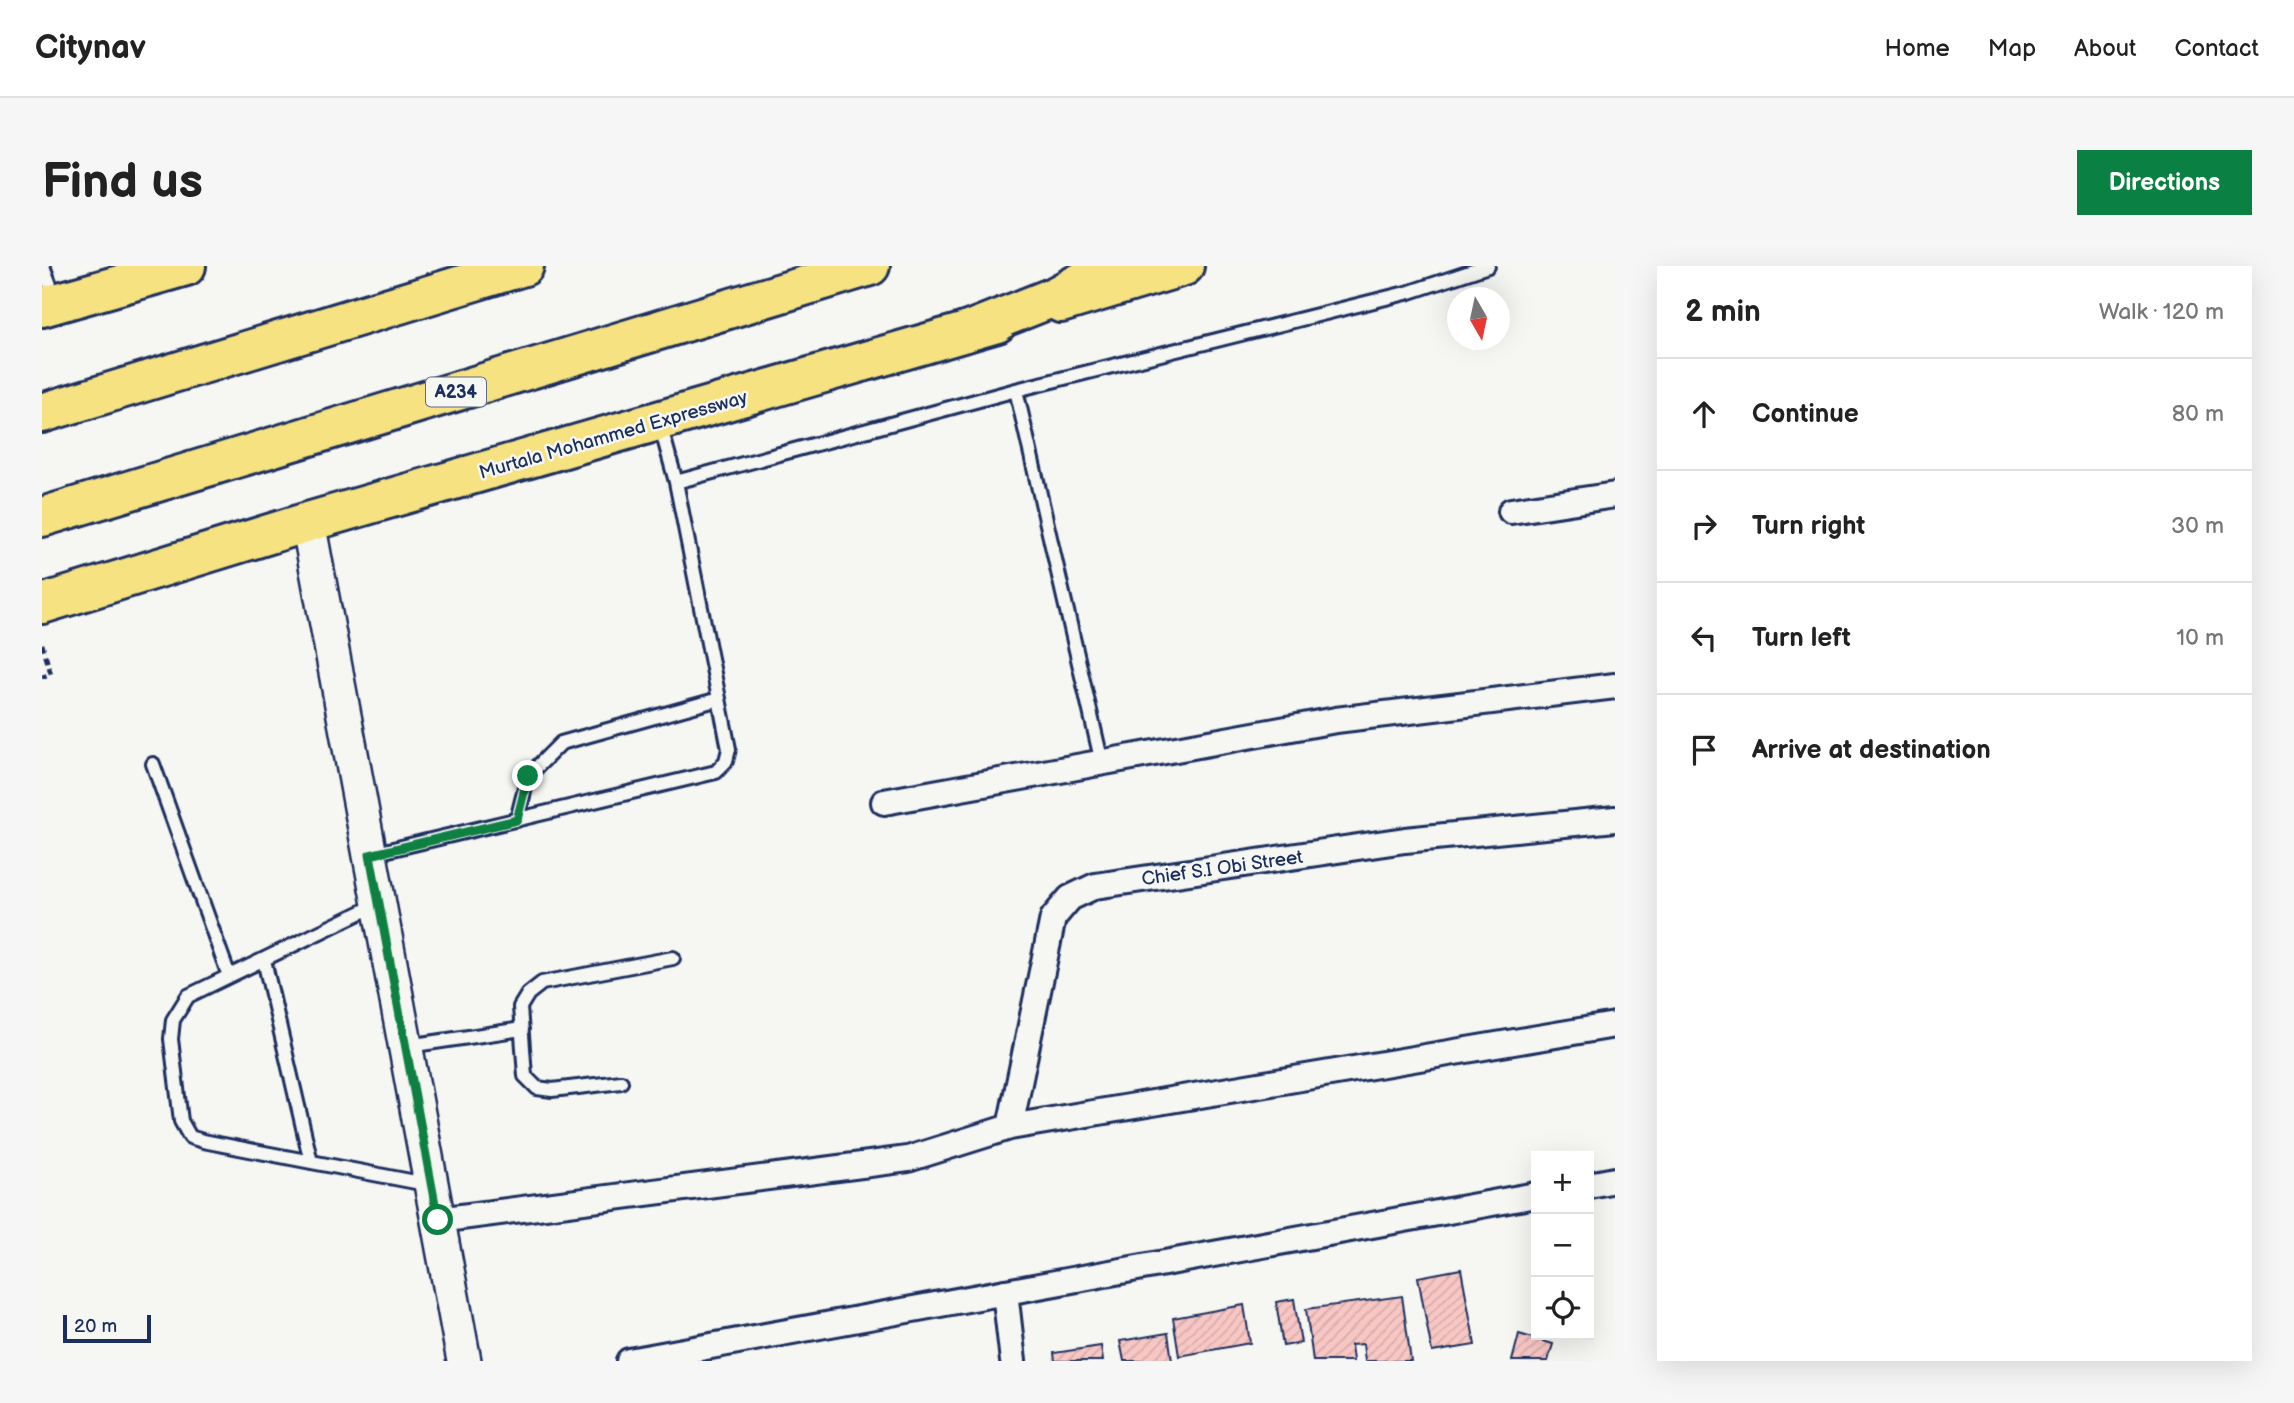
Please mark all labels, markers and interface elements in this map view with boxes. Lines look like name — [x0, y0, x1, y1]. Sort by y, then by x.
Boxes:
text: Citynav — [35, 28, 146, 68]
text: Home — [1885, 34, 1950, 63]
text: Map — [1988, 34, 2036, 63]
text: About — [2074, 34, 2136, 63]
text: Contact — [2174, 34, 2259, 63]
button: Directions — [2077, 150, 2252, 215]
text: Find us — [42, 153, 203, 212]
north arrow — [1447, 287, 1510, 350]
text: 2 min — [1685, 294, 1761, 330]
text: Walk · 120 m — [2099, 298, 2224, 326]
road number: A234 — [426, 378, 486, 406]
street label: Murtala Mohammed Expressway — [477, 386, 751, 485]
icon: ahead — [1685, 395, 1723, 433]
text: Continue — [1752, 399, 1859, 430]
text: 80 m — [2172, 400, 2224, 428]
icon: right — [1685, 507, 1723, 545]
text: Turn right — [1752, 511, 1865, 542]
text: 30 m — [2171, 512, 2224, 540]
icon: left — [1685, 619, 1723, 657]
text: Turn left — [1752, 623, 1851, 654]
text: 10 m — [2176, 624, 2224, 652]
icon: arrive — [1685, 731, 1723, 769]
text: Arrive at destination — [1752, 735, 1991, 766]
route end — [512, 760, 543, 791]
street label: Chief S.I Obi Street — [1140, 846, 1305, 891]
map controls — [1531, 1151, 1594, 1340]
button: + — [1531, 1151, 1594, 1214]
route start — [422, 1204, 453, 1235]
button: − — [1531, 1214, 1594, 1277]
button: locate — [1531, 1277, 1594, 1340]
scale bar — [63, 1312, 150, 1344]
text: 20 m — [74, 1315, 117, 1338]

